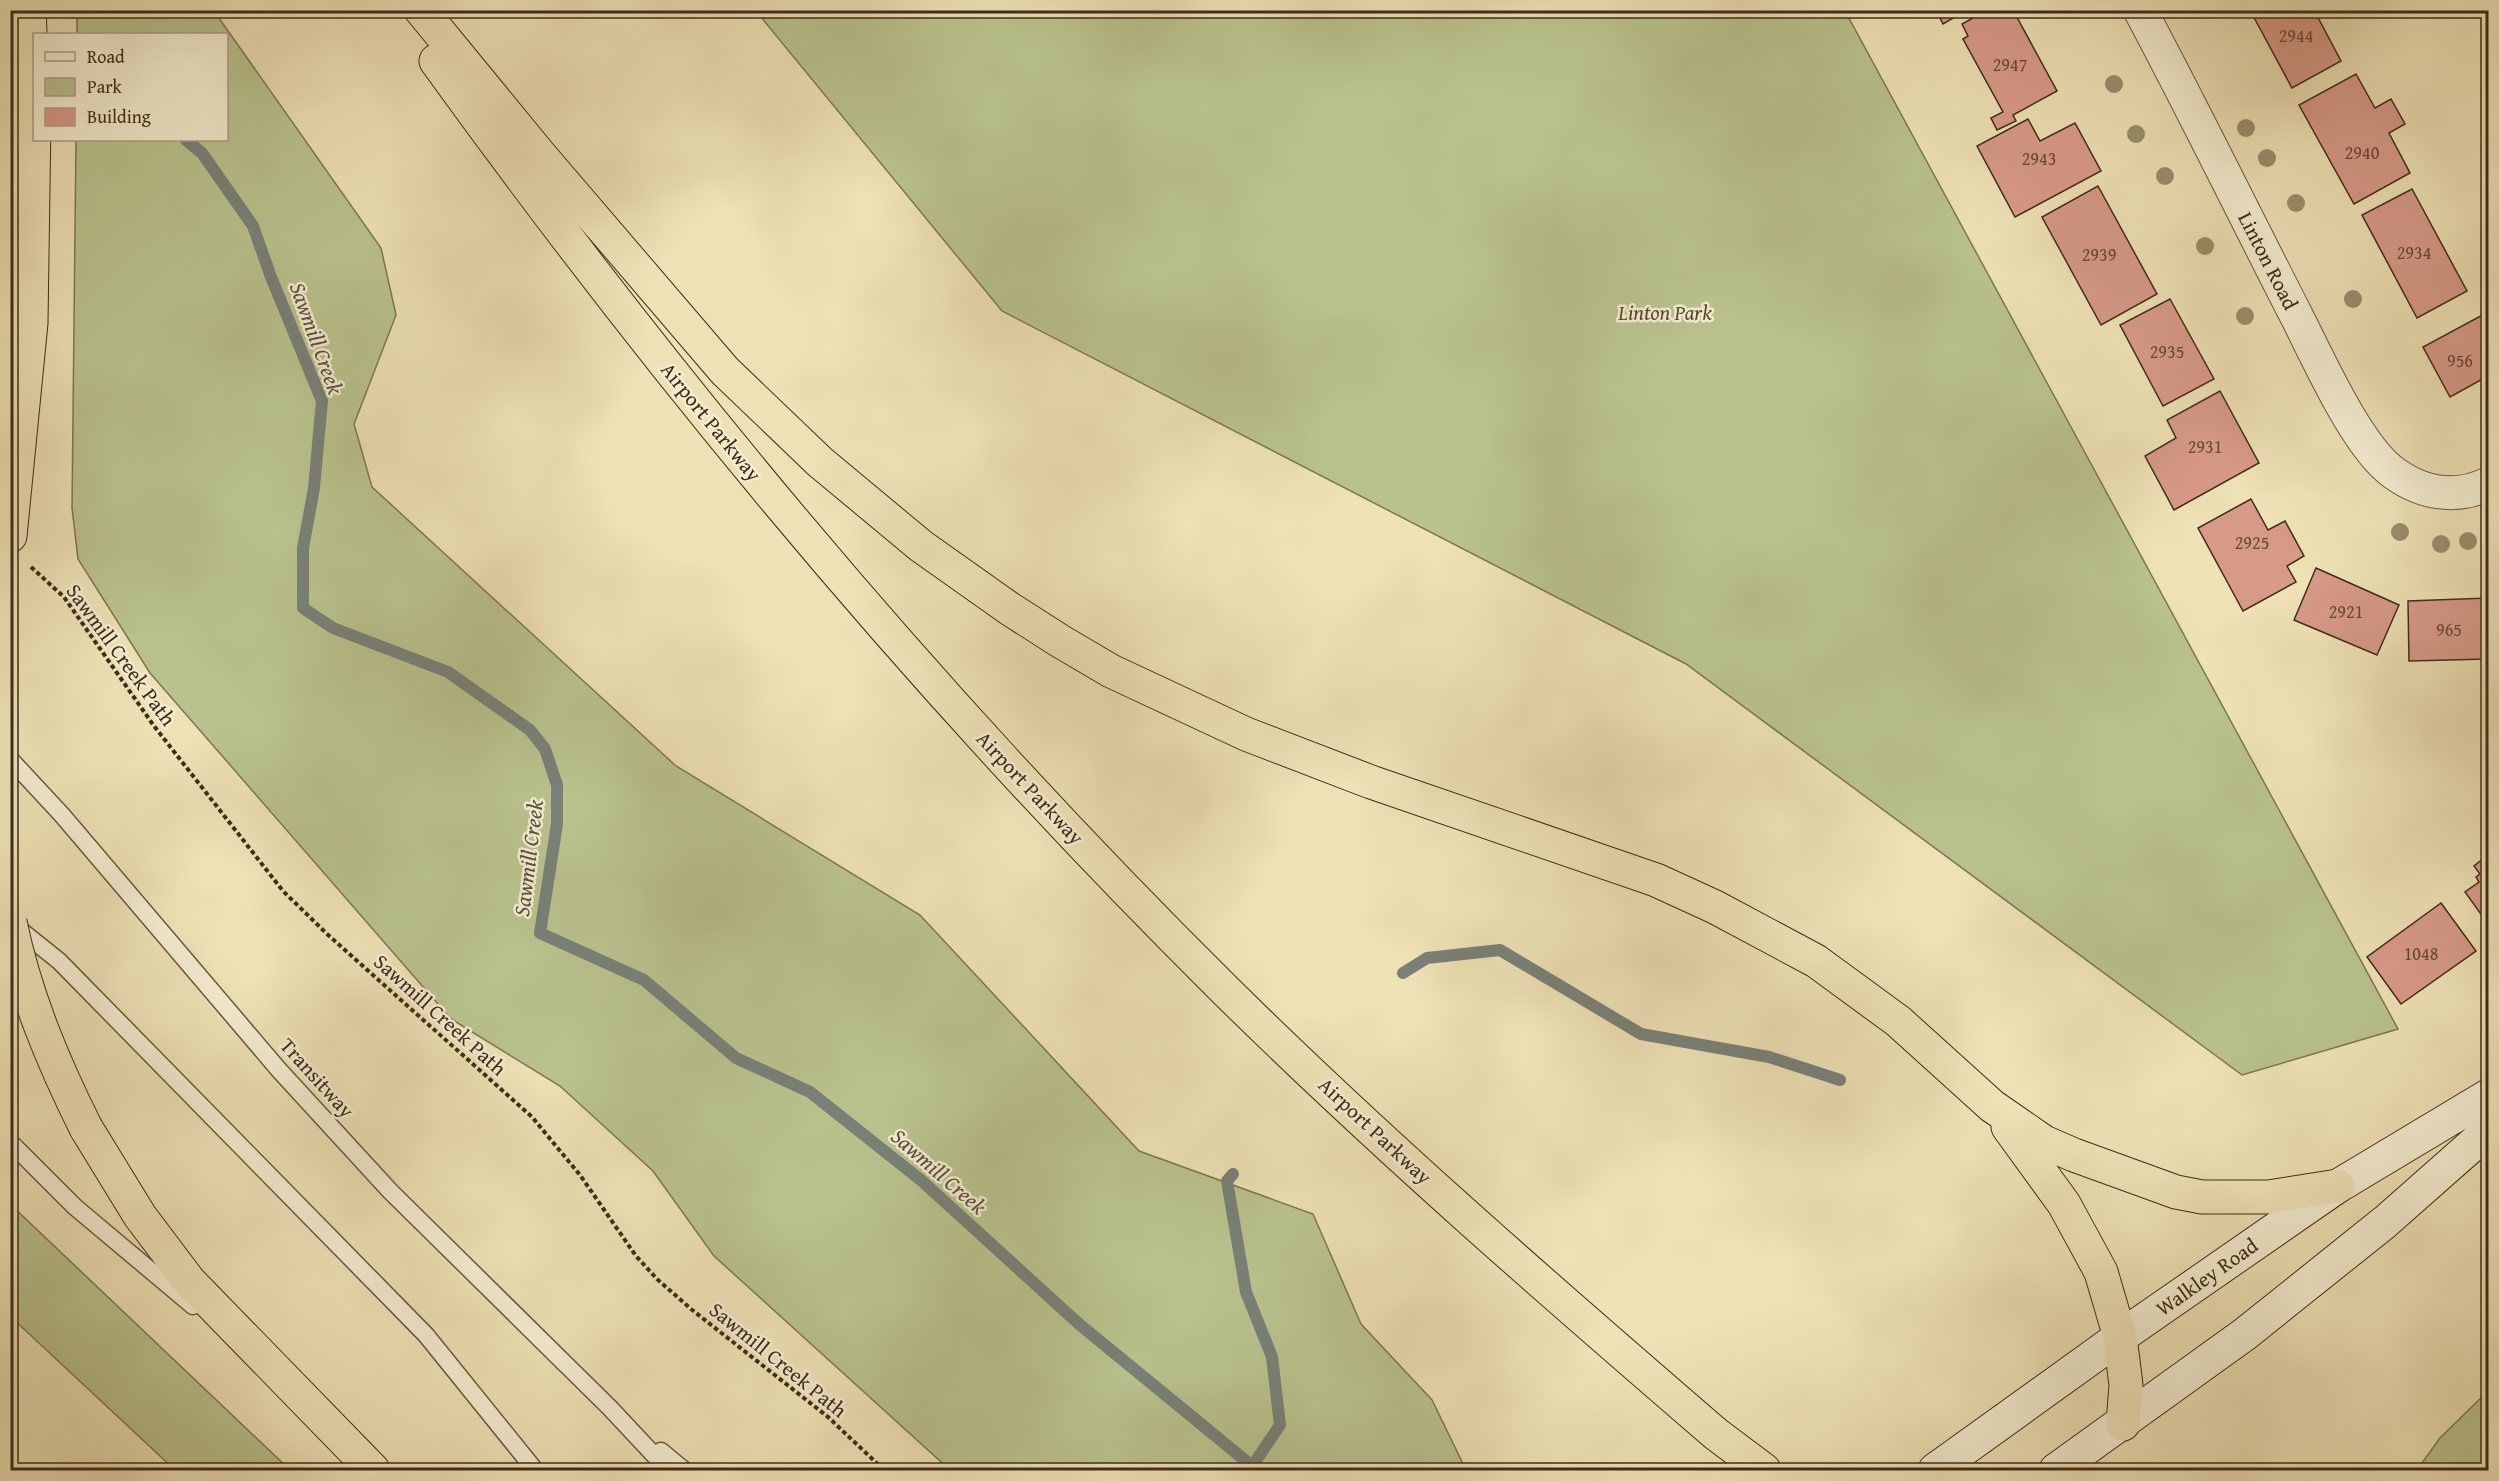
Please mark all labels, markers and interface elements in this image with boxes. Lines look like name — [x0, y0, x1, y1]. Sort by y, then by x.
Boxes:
house number: 2944 — [2279, 22, 2313, 49]
legend — [33, 33, 228, 141]
text: Road — [87, 43, 125, 70]
house number: 2947 — [1993, 51, 2027, 78]
text: Park — [87, 73, 123, 100]
text: Building — [87, 103, 151, 130]
house number: 2940 — [2345, 139, 2380, 166]
house number: 2943 — [2022, 145, 2056, 172]
street label: Linton Road — [2230, 206, 2307, 316]
house number: 2934 — [2397, 239, 2431, 266]
house number: 2939 — [2082, 241, 2116, 268]
water label: Sawmill Creek — [282, 277, 352, 399]
park label: Linton Park — [1617, 297, 1712, 328]
house number: 2935 — [2150, 338, 2184, 365]
house number: 956 — [2447, 347, 2473, 374]
street label: Airport Parkway — [654, 355, 770, 488]
house number: 2931 — [2188, 433, 2222, 460]
house number: 2925 — [2235, 529, 2269, 556]
street label: Sawmill Creek Path — [59, 577, 184, 733]
house number: 2921 — [2329, 598, 2363, 625]
house number: 965 — [2436, 616, 2462, 643]
street label: Airport Parkway — [969, 724, 1092, 852]
water label: Sawmill Creek — [505, 797, 551, 918]
house number: 1048 — [2404, 940, 2438, 967]
street label: Sawmill Creek Path — [367, 946, 514, 1083]
street label: Transitway — [273, 1031, 362, 1125]
street label: Airport Parkway — [1312, 1070, 1440, 1192]
water label: Sawmill Creek — [884, 1120, 994, 1222]
street label: Walkley Road — [2149, 1230, 2265, 1323]
street label: Sawmill Creek Path — [703, 1294, 854, 1425]

